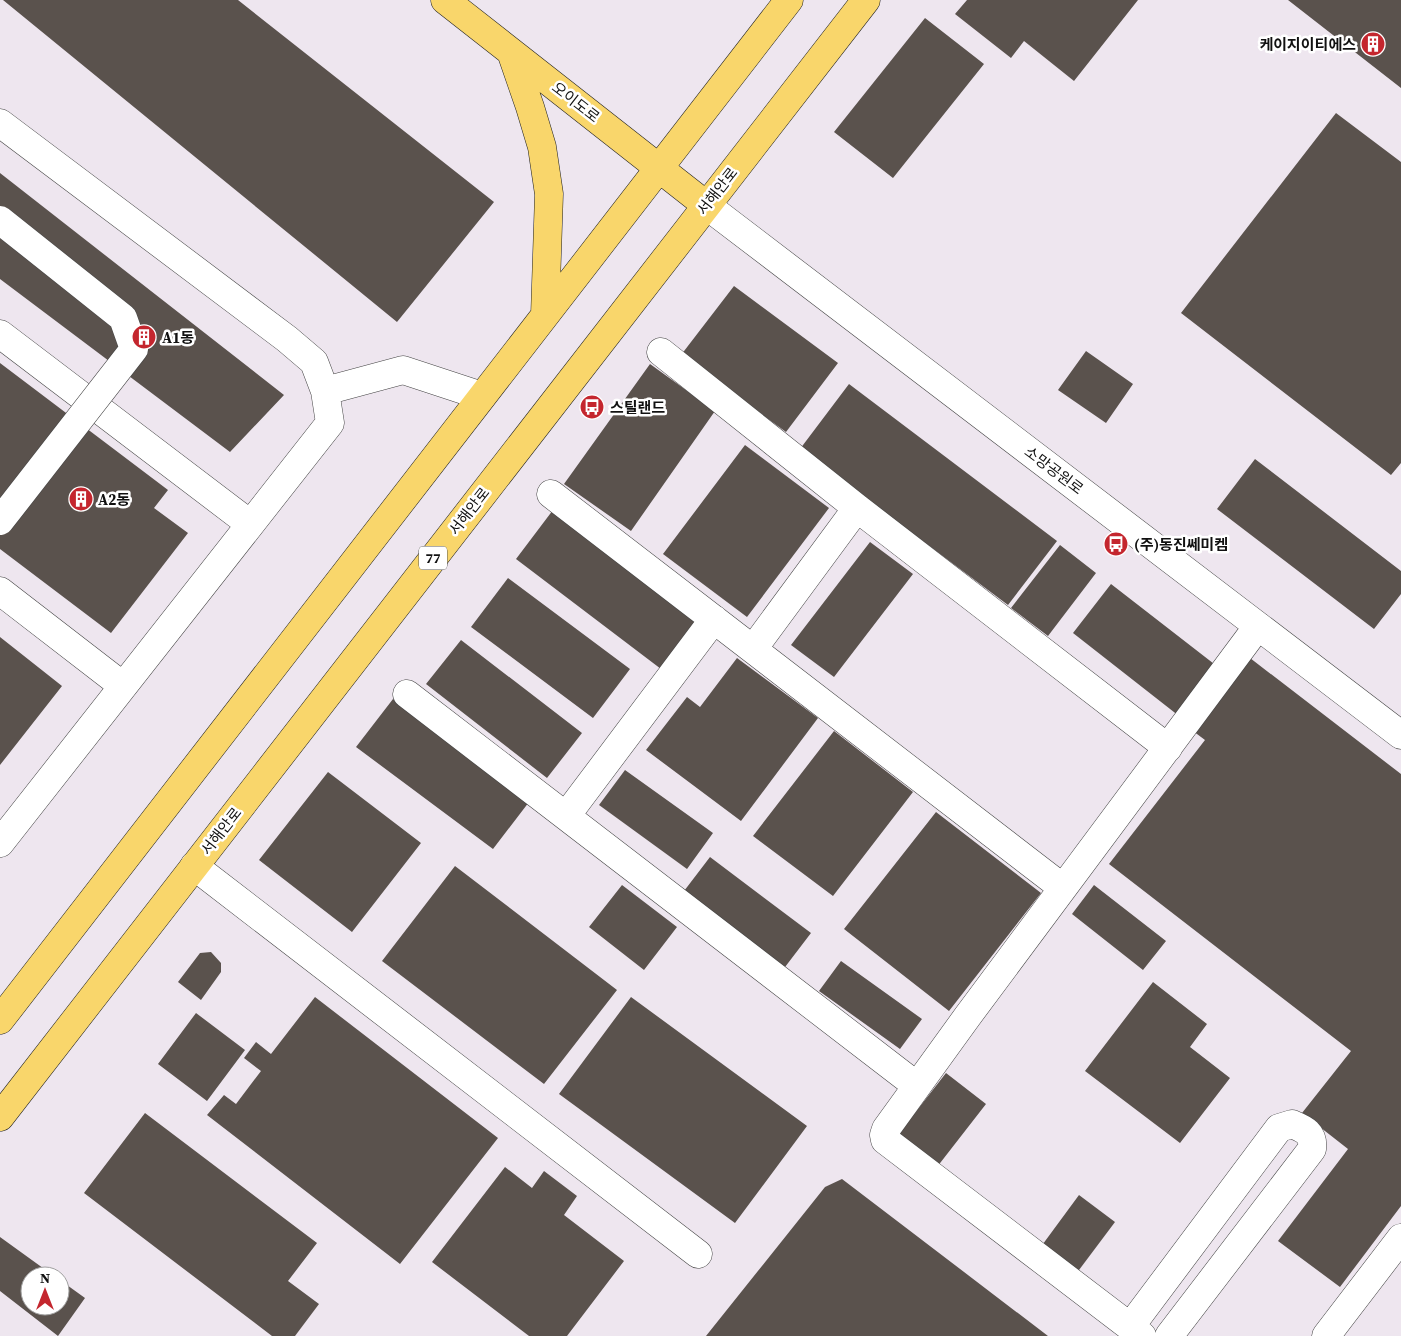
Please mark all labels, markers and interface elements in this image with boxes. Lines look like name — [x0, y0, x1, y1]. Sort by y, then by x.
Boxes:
building icon: 케이지이티에스 — [1360, 31, 1386, 57]
place label: 케이지이티에스 — [1259, 34, 1356, 55]
street label: 오이도로 — [548, 77, 604, 127]
street label: 서해안로 — [692, 163, 742, 219]
building icon: A1동 — [131, 324, 157, 350]
place label: A1동 — [162, 327, 194, 348]
bus stop icon: 스틸랜드 — [579, 394, 605, 420]
place label: 스틸랜드 — [610, 397, 665, 418]
street label: 소망공원로 — [1020, 441, 1088, 499]
street label: 서해안로 — [444, 483, 494, 539]
building icon: A2동 — [68, 486, 94, 512]
place label: A2동 — [98, 489, 130, 510]
bus stop icon: (주)동진쎄미켐 — [1103, 531, 1129, 557]
place label: (주)동진쎄미켐 — [1134, 534, 1228, 555]
road number: 77 — [419, 546, 447, 570]
street label: 서해안로 — [196, 803, 246, 859]
north arrow — [20, 1266, 70, 1316]
text: N — [40, 1268, 50, 1288]

